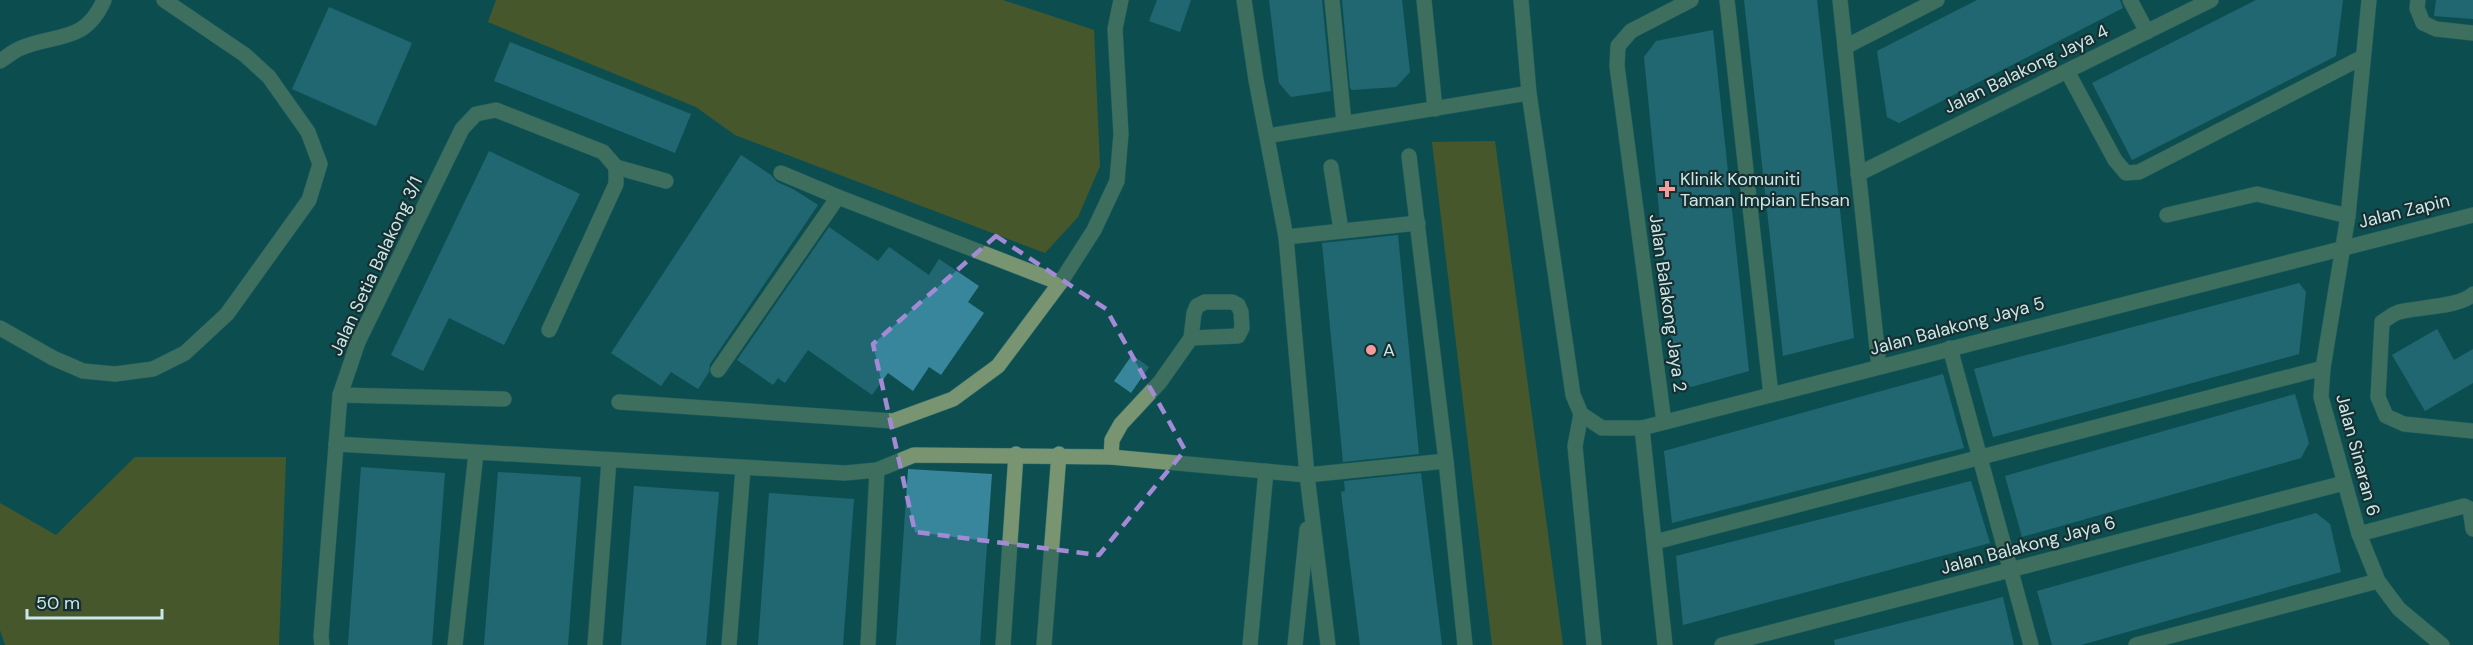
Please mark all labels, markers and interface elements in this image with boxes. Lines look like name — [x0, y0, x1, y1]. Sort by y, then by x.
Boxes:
street label: Jalan Balakong Jaya 4 — [1940, 19, 2112, 119]
place label: Klinik Komuniti Taman Impian Ehsan — [1680, 167, 1850, 212]
street label: Jalan Setia Balakong 3/1 — [324, 172, 428, 360]
marker: Klinik Komuniti Taman Impian Ehsan — [1658, 180, 1676, 198]
street label: Jalan Zapin — [2356, 188, 2452, 234]
street label: Jalan Balakong Jaya 2 — [1644, 213, 1692, 393]
street label: Jalan Balakong Jaya 5 — [1867, 291, 2047, 361]
place label: A — [1383, 338, 1395, 362]
marker: A — [1364, 343, 1378, 357]
street label: Jalan Sinaran 6 — [2330, 391, 2386, 519]
street label: Jalan Balakong Jaya 6 — [1938, 510, 2118, 580]
scale bar — [27, 582, 162, 620]
text: 50 m — [36, 591, 80, 615]

